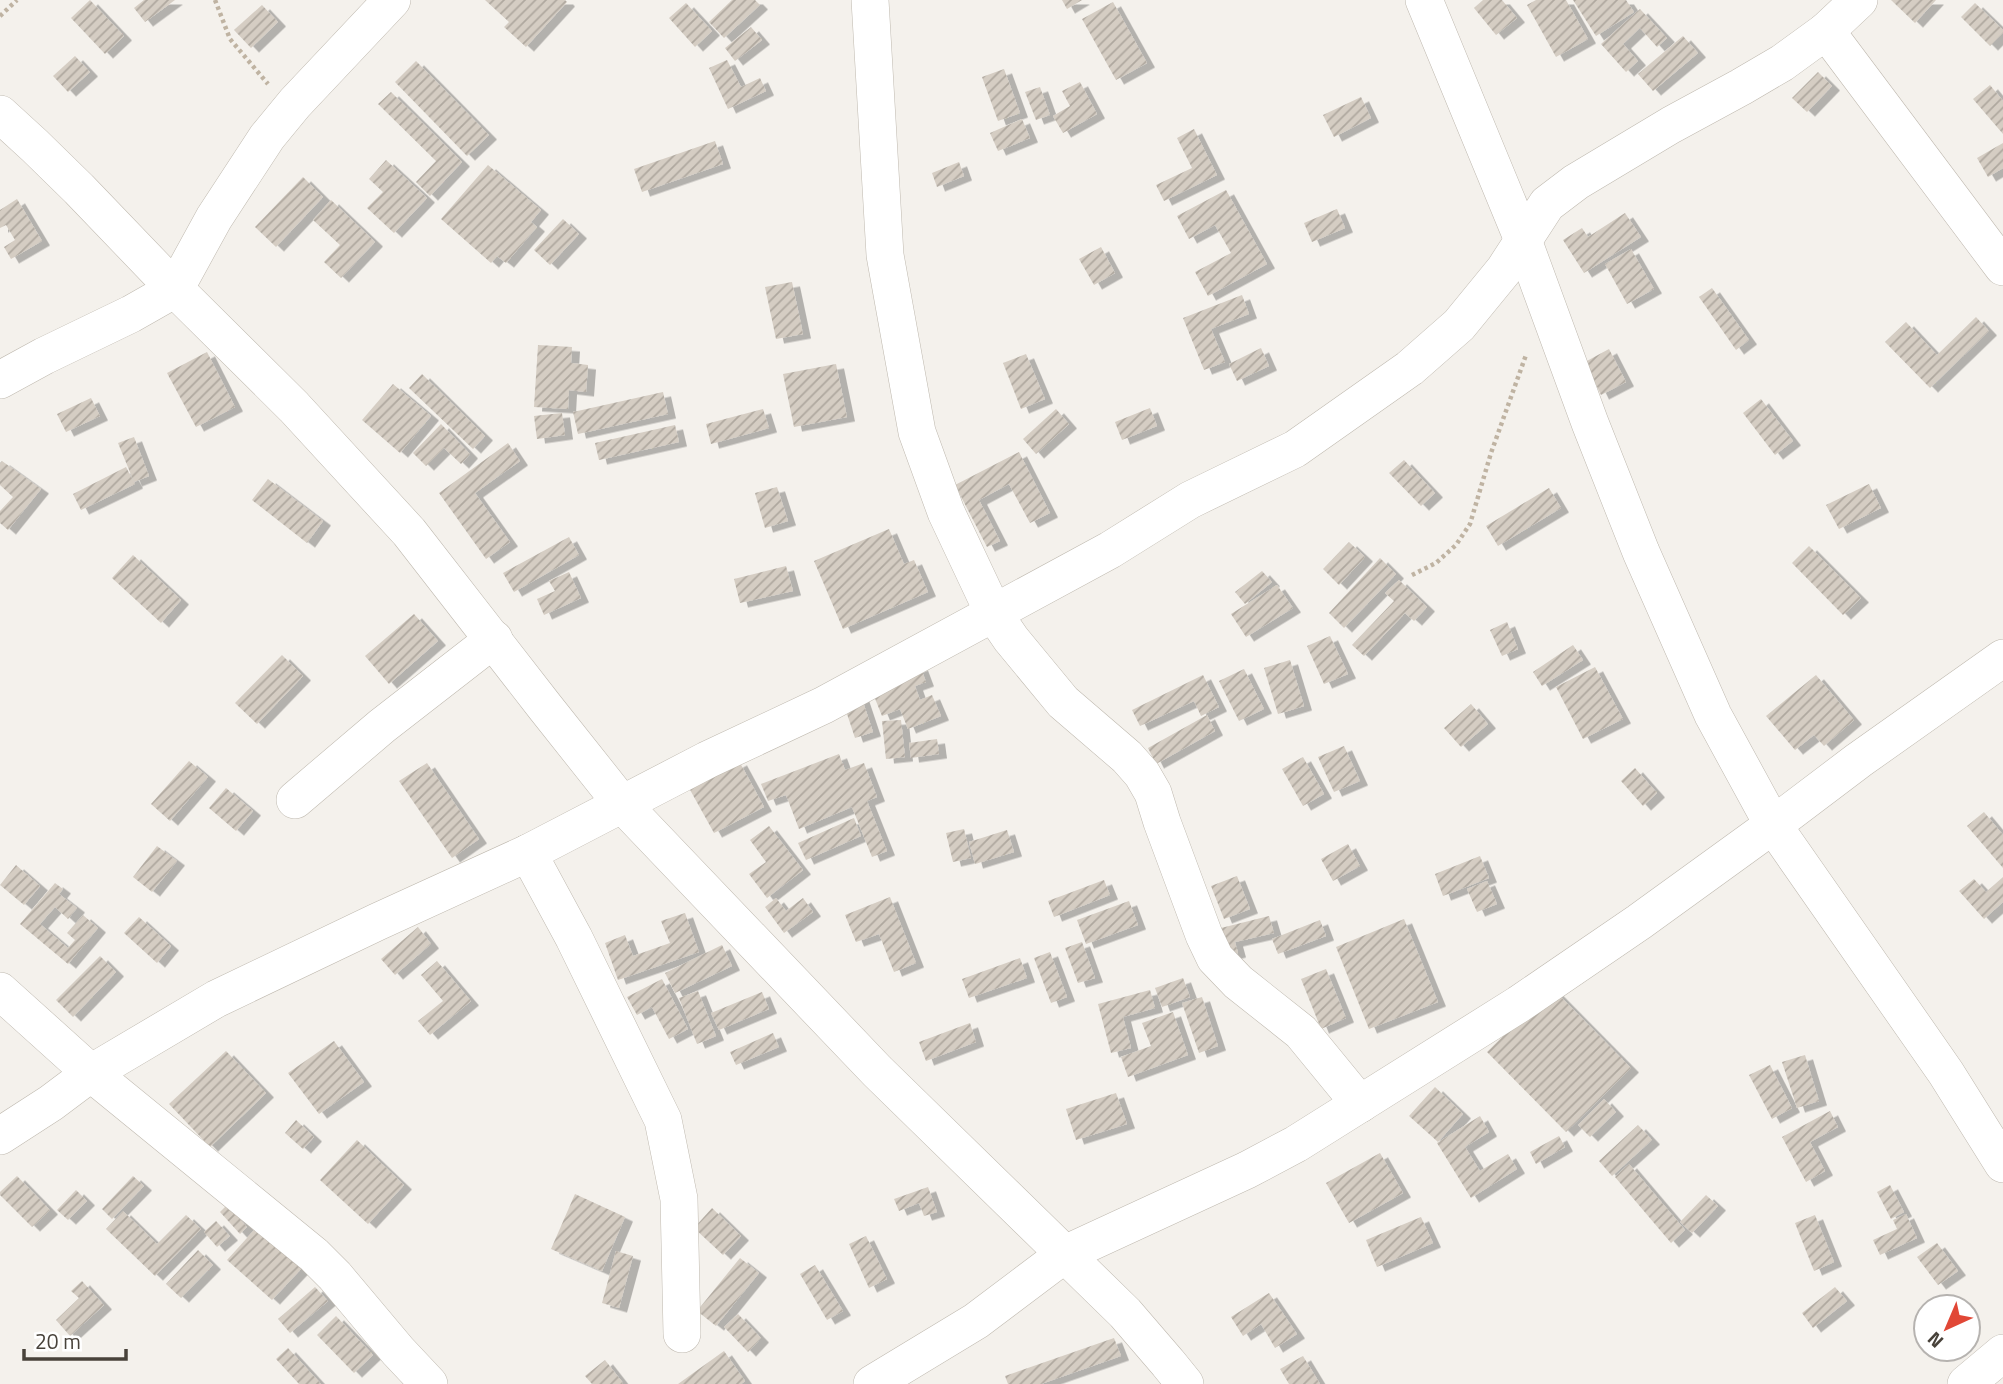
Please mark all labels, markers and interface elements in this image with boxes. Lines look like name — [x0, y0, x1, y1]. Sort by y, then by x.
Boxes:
north arrow — [1912, 1293, 1982, 1363]
scale bar — [24, 1318, 126, 1362]
text: 20 m — [35, 1325, 81, 1357]
text: N — [1920, 1326, 1950, 1356]

